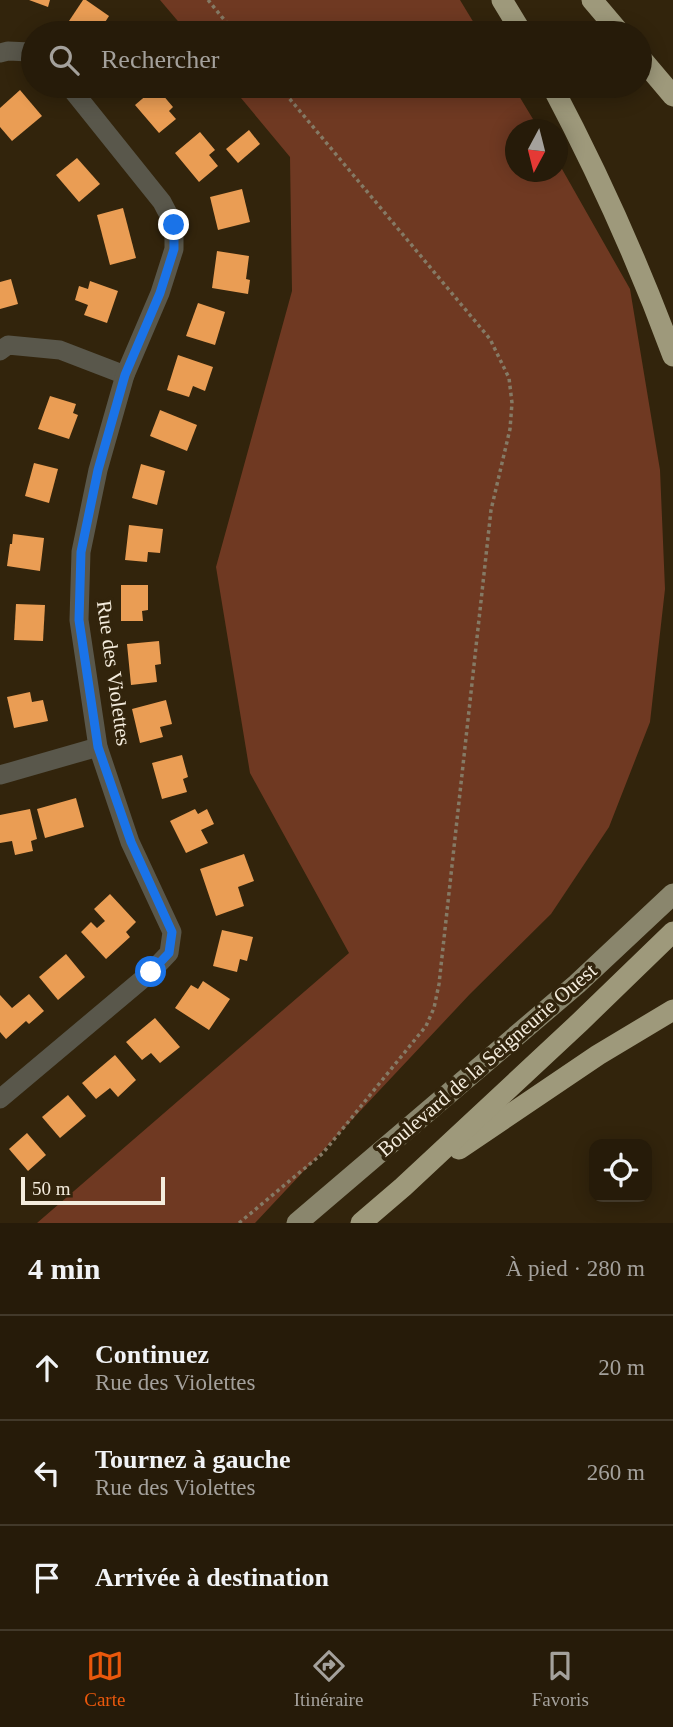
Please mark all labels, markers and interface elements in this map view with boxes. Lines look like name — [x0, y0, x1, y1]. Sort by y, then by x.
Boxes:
search box — [21, 21, 652, 98]
icon: search — [45, 41, 83, 79]
text: Rechercher — [101, 45, 219, 74]
north arrow — [505, 119, 568, 182]
route end — [158, 209, 189, 240]
street label: Rue des Violettes — [92, 599, 136, 747]
route start — [135, 956, 166, 987]
street label: Boulevard de la Seigneurie Ouest — [373, 958, 602, 1162]
map controls — [589, 1139, 652, 1202]
button: locate — [589, 1139, 652, 1202]
scale bar — [21, 1174, 164, 1206]
text: 50 m — [32, 1178, 71, 1199]
text: 4 min — [28, 1252, 101, 1285]
text: À pied · 280 m — [506, 1256, 645, 1281]
text: Continuez — [95, 1340, 209, 1369]
icon: ahead — [28, 1349, 66, 1387]
text: 20 m — [598, 1355, 645, 1380]
text: Rue des Violettes — [95, 1370, 255, 1395]
text: Tournez à gauche — [95, 1445, 291, 1474]
icon: left — [28, 1454, 66, 1492]
text: 260 m — [587, 1460, 645, 1485]
text: Rue des Violettes — [95, 1475, 255, 1500]
icon: arrive — [28, 1559, 66, 1597]
text: Arrivée à destination — [95, 1563, 329, 1592]
tab: Carte — [84, 1647, 125, 1711]
tab: Itinéraire — [294, 1647, 363, 1711]
tab: Favoris — [532, 1647, 589, 1711]

